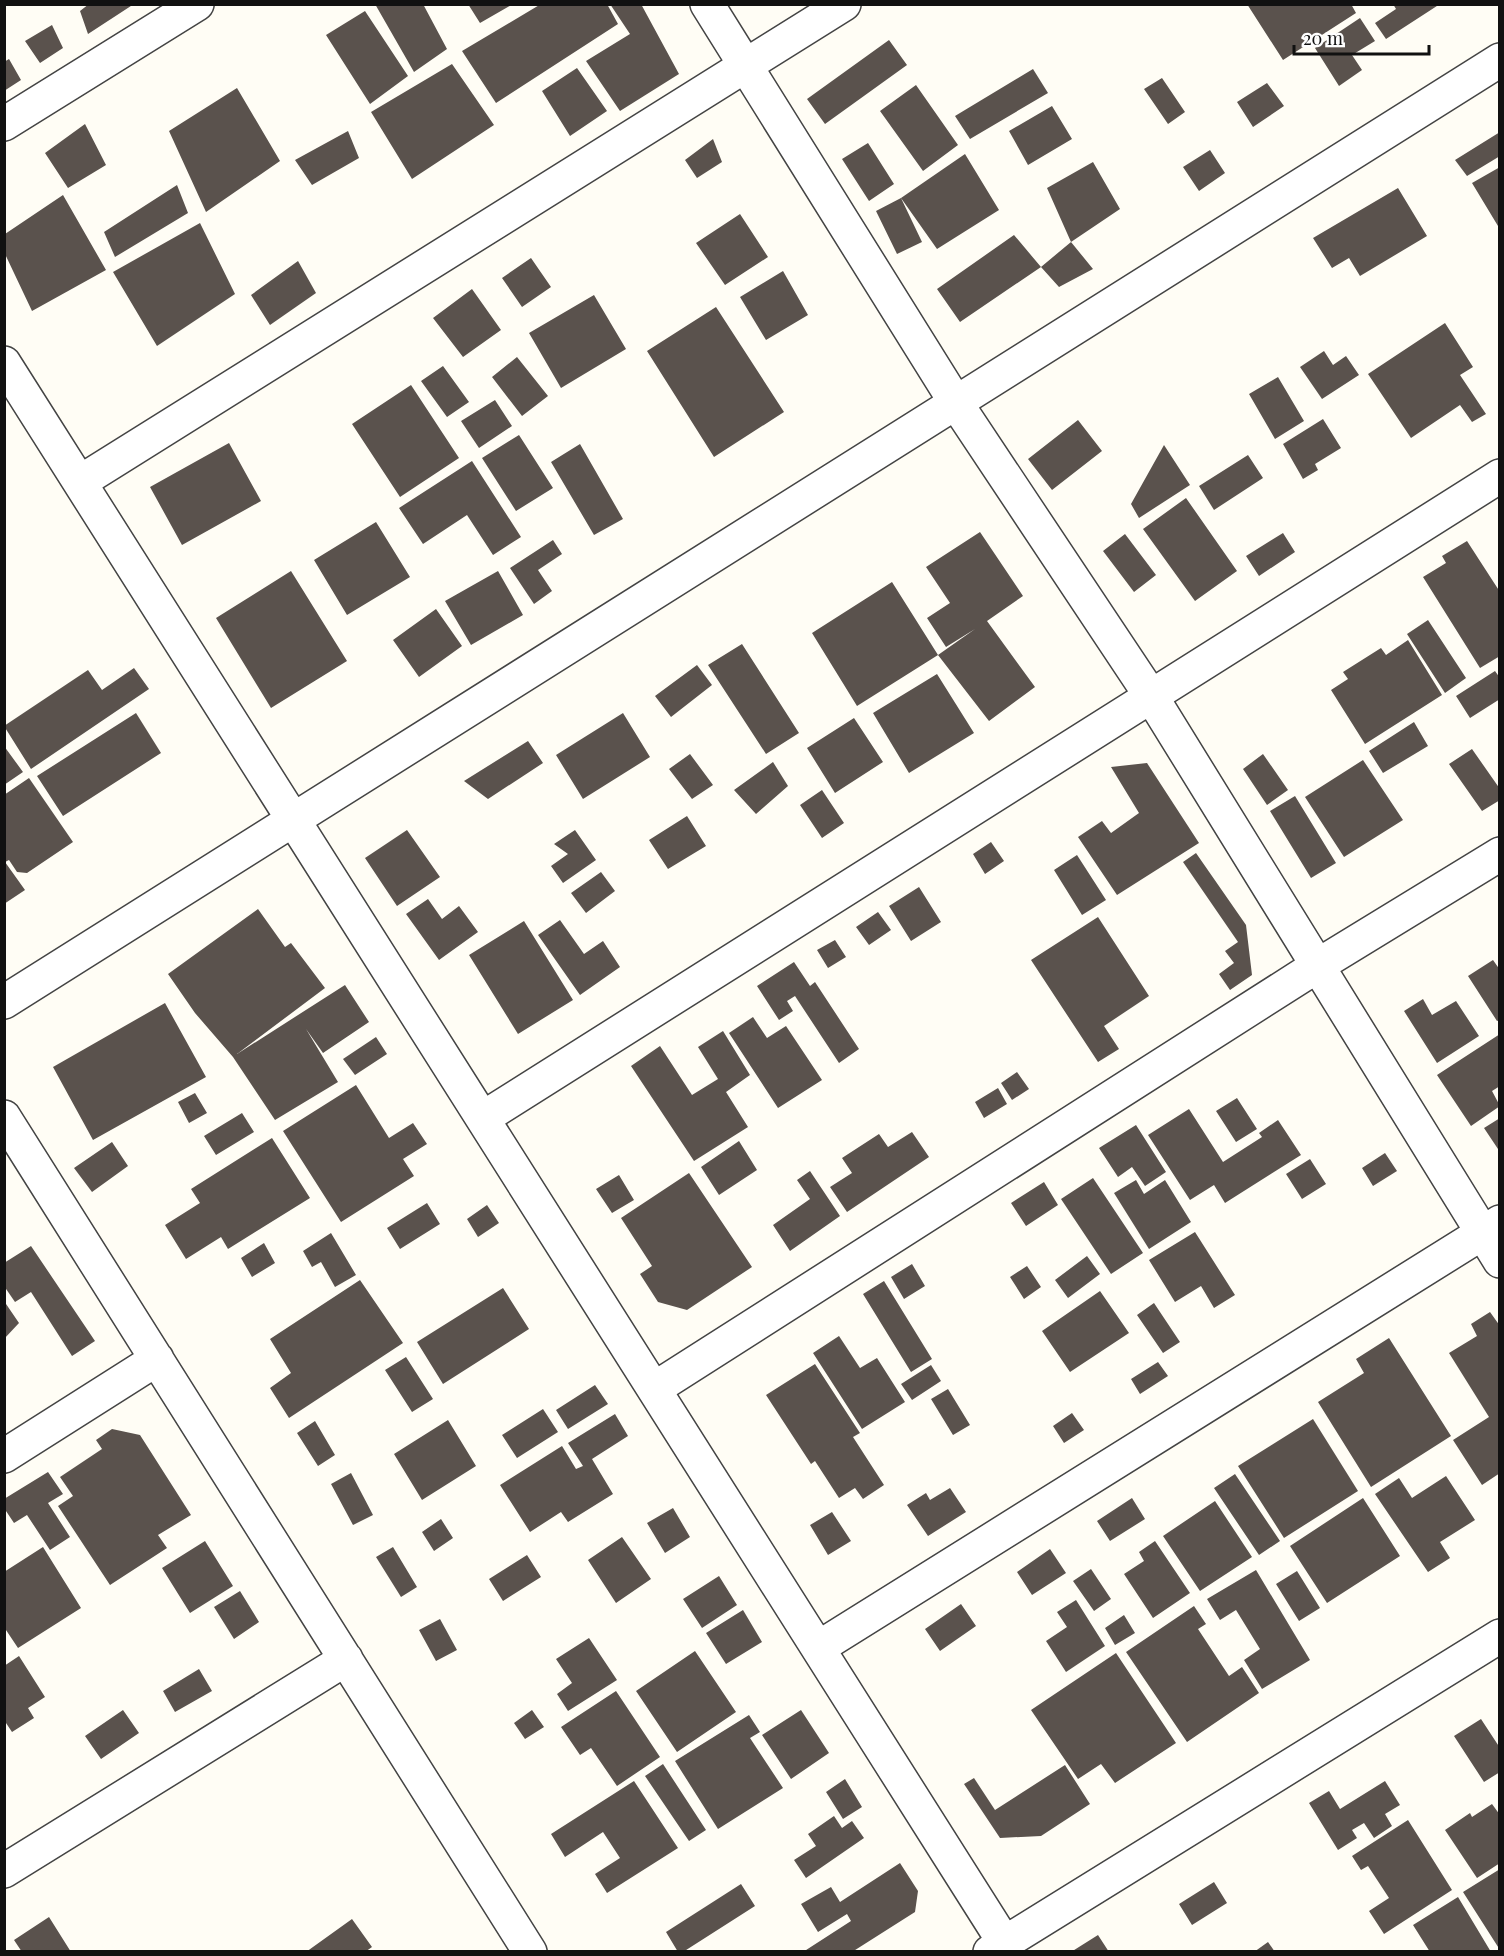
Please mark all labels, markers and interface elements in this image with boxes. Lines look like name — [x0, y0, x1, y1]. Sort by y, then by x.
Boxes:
scale bar — [1294, 18, 1429, 56]
text: 20 m — [1303, 26, 1343, 50]

